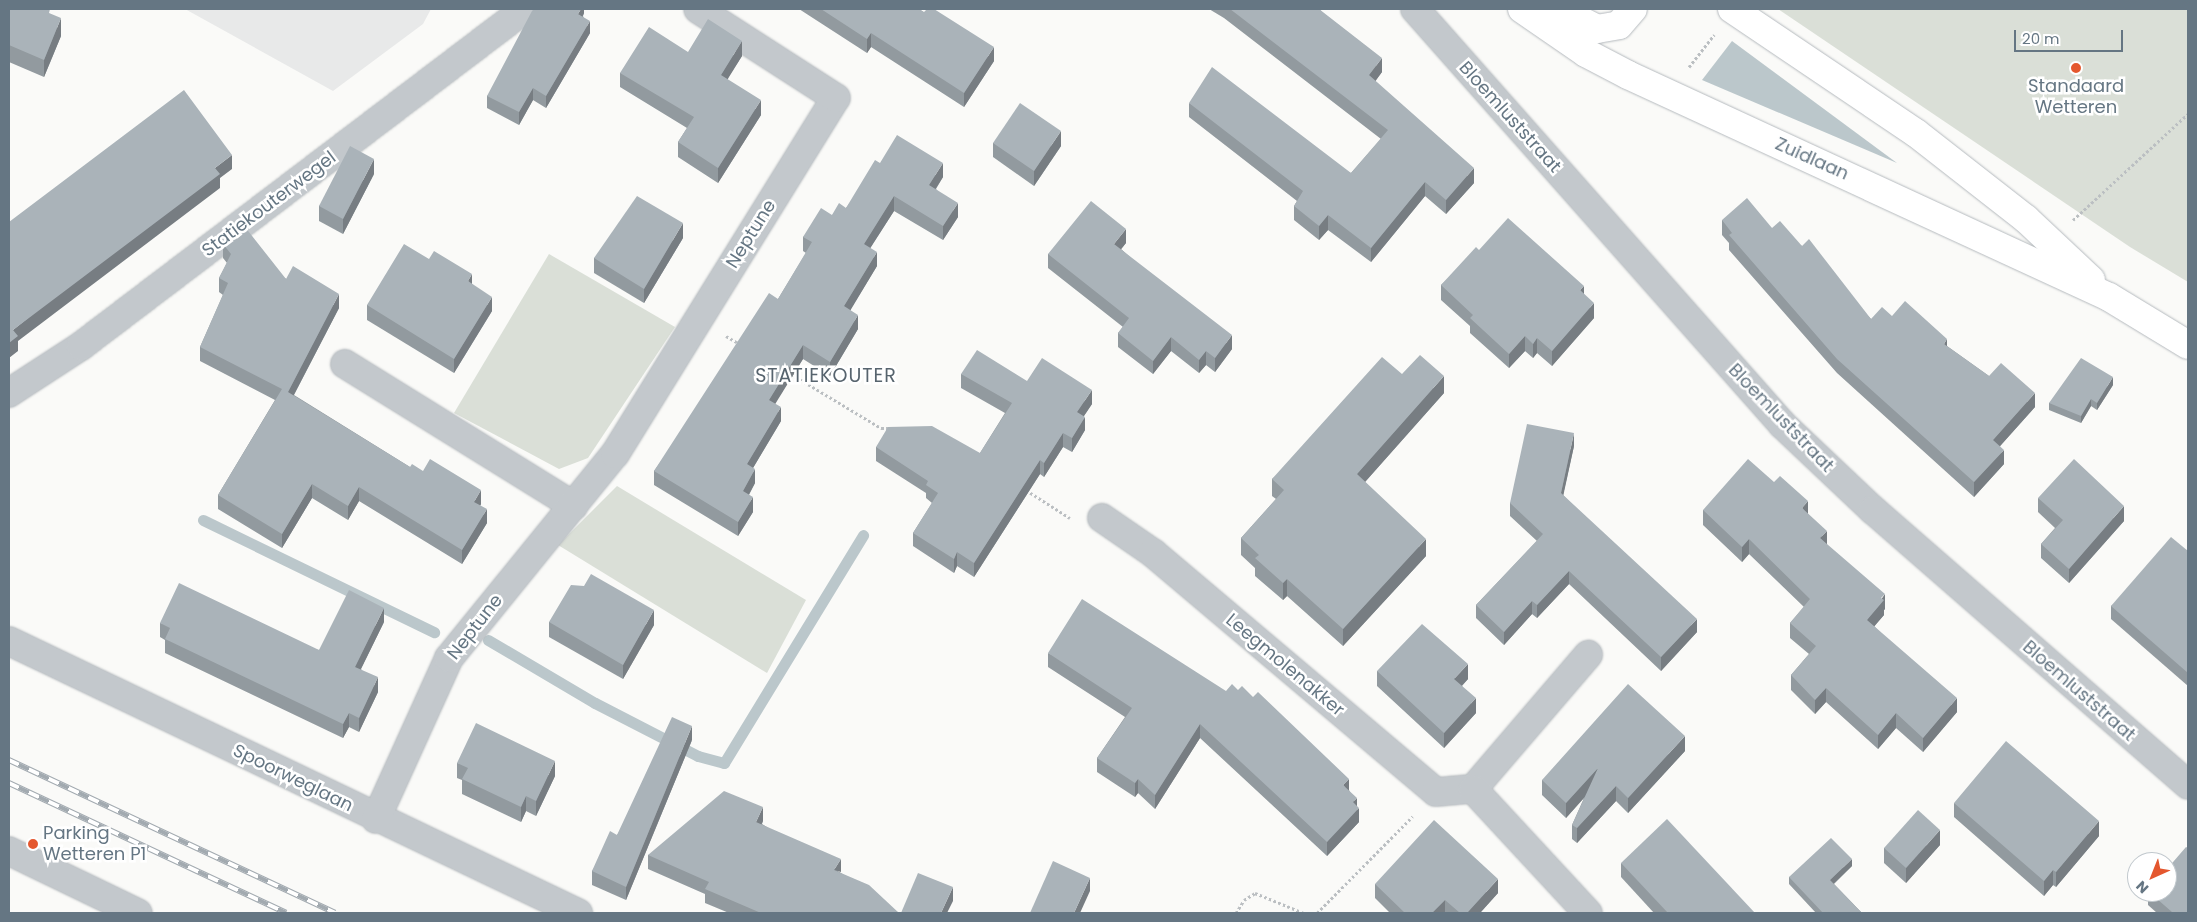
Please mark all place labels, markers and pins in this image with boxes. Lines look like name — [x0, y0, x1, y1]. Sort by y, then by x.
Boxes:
marker: Standaard Wetteren — [2070, 62, 2082, 74]
place label: Standaard Wetteren — [2028, 76, 2124, 118]
place label: Parking Wetteren P1 — [43, 823, 146, 866]
marker: Parking Wetteren P1 — [27, 838, 39, 850]

